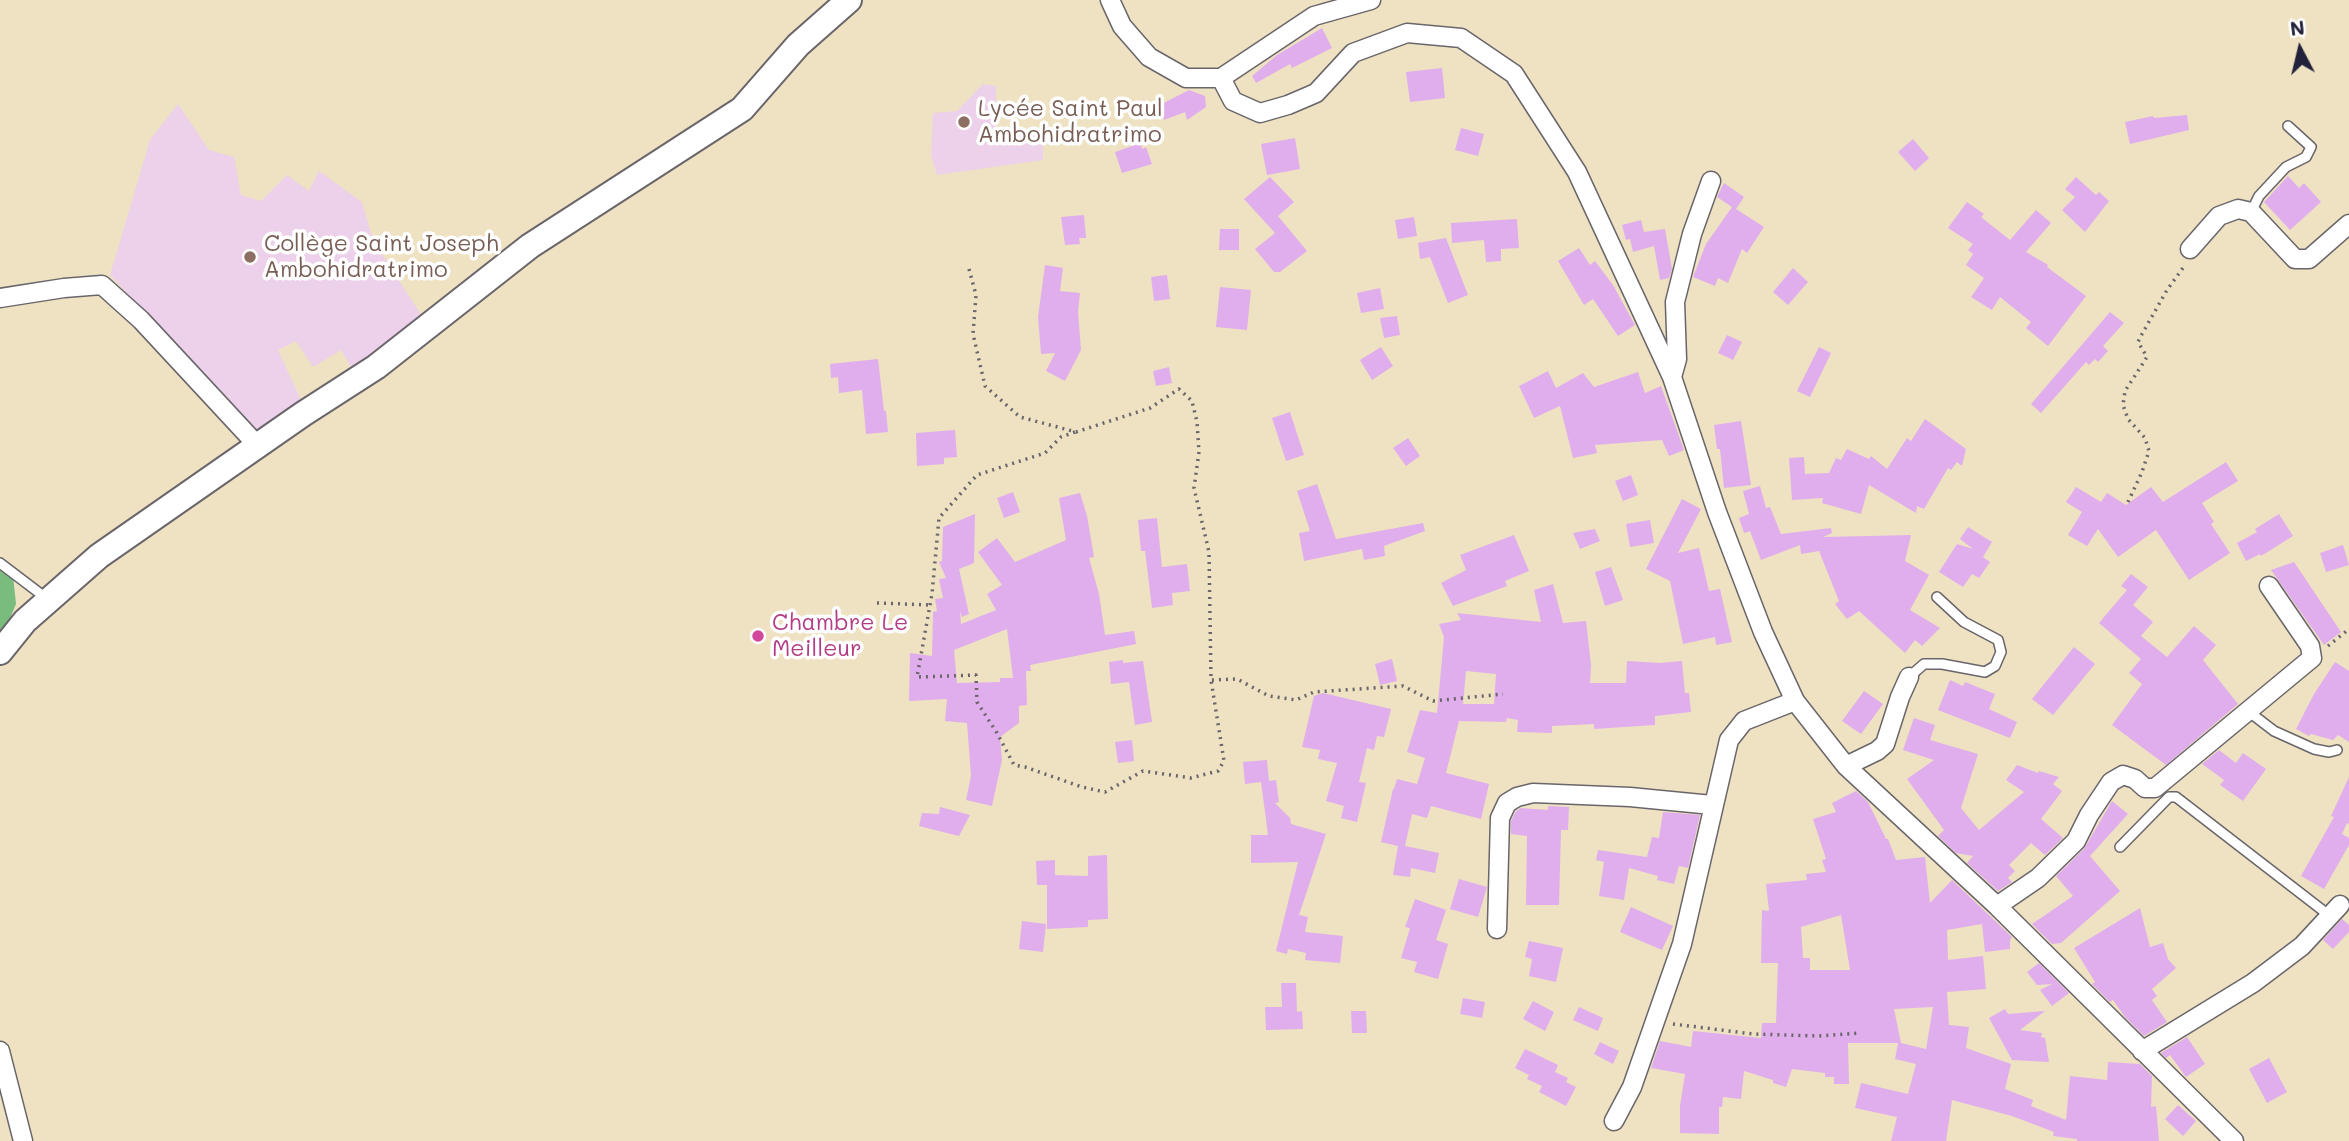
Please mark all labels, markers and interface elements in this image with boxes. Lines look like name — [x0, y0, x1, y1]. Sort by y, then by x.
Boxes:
north arrow — [2265, 14, 2335, 84]
text: N — [2289, 14, 2306, 41]
place label: Lycée Saint Paul Ambohidratrimo — [978, 95, 1163, 149]
marker: Lycée Saint Paul Ambohidratrimo — [956, 114, 972, 130]
place label: Collège Saint Joseph Ambohidratrimo — [264, 230, 499, 284]
marker: Collège Saint Joseph Ambohidratrimo — [242, 249, 258, 265]
place label: Chambre Le Meilleur — [772, 609, 908, 663]
marker: Chambre Le Meilleur — [750, 628, 766, 644]

